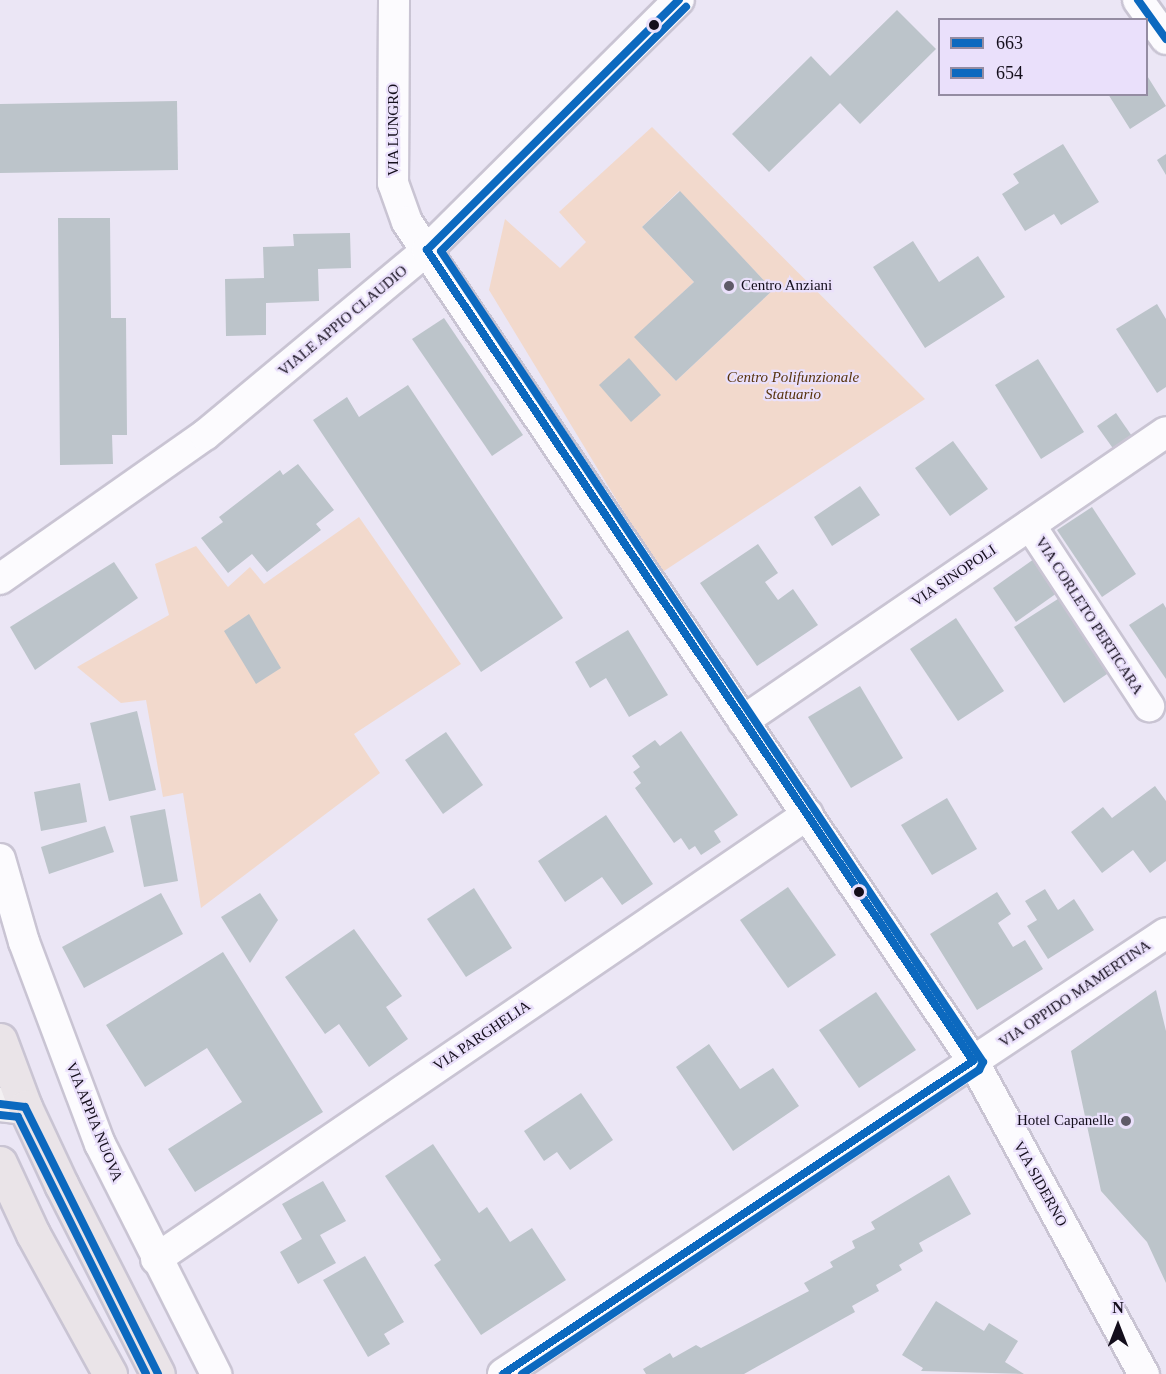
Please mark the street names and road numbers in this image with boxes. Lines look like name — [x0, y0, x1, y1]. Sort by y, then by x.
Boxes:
street label: VIA LUNGRO — [385, 84, 403, 176]
street label: VIALE APPIO CLAUDIO — [275, 262, 411, 380]
street label: VIA CORLETO PERTICARA — [1031, 533, 1147, 699]
street label: VIA SINOPOLI — [908, 541, 1000, 611]
street label: VIA OPPIDO MAMERTINA — [995, 936, 1155, 1052]
street label: VIA PARGHELIA — [430, 997, 534, 1075]
street label: VIA APPIA NUOVA — [61, 1058, 127, 1186]
street label: VIA SIDERNO — [1009, 1138, 1071, 1230]

